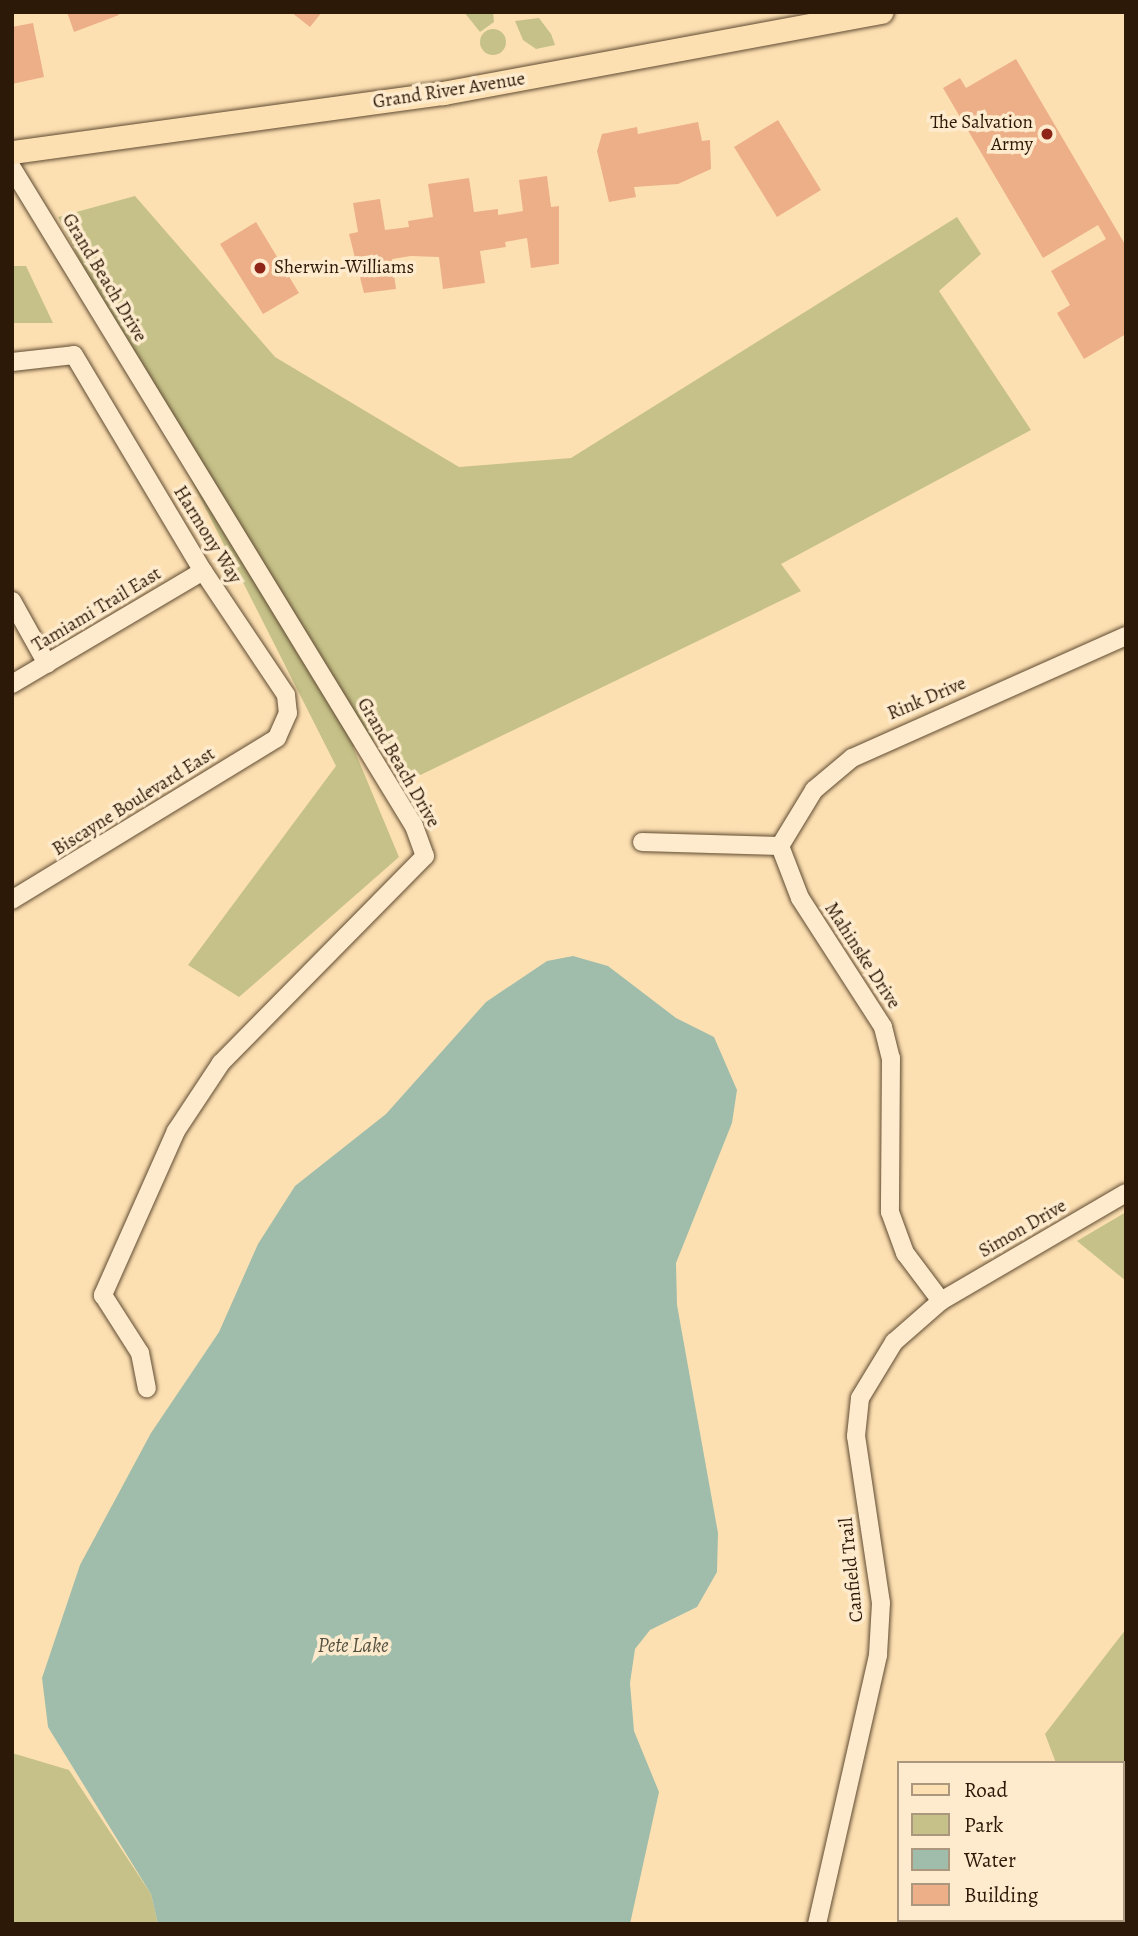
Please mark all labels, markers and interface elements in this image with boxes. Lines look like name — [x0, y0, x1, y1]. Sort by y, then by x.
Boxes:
street label: Grand River Avenue — [371, 68, 527, 114]
place label: The Salvation Army — [930, 112, 1033, 156]
marker: The Salvation Army — [1039, 126, 1055, 142]
street label: Grand Beach Drive — [57, 210, 151, 346]
place label: Sherwin-Williams — [274, 257, 414, 279]
marker: Sherwin-Williams — [252, 260, 268, 276]
street label: Harmony Way — [168, 482, 246, 588]
street label: Tamiami Trail East — [28, 563, 166, 657]
street label: Rink Drive — [884, 672, 970, 726]
street label: Grand Beach Drive — [352, 694, 444, 832]
street label: Biscayne Boulevard East — [49, 743, 219, 861]
street label: Mahinske Drive — [819, 899, 905, 1013]
street label: Simon Drive — [975, 1195, 1071, 1263]
street label: Canfield Trail — [835, 1517, 869, 1623]
water label: Pete Lake — [318, 1632, 388, 1658]
legend — [897, 1761, 1124, 1922]
text: Road — [964, 1776, 1008, 1804]
text: Park — [964, 1811, 1003, 1839]
text: Water — [964, 1846, 1016, 1874]
text: Building — [964, 1881, 1038, 1909]

